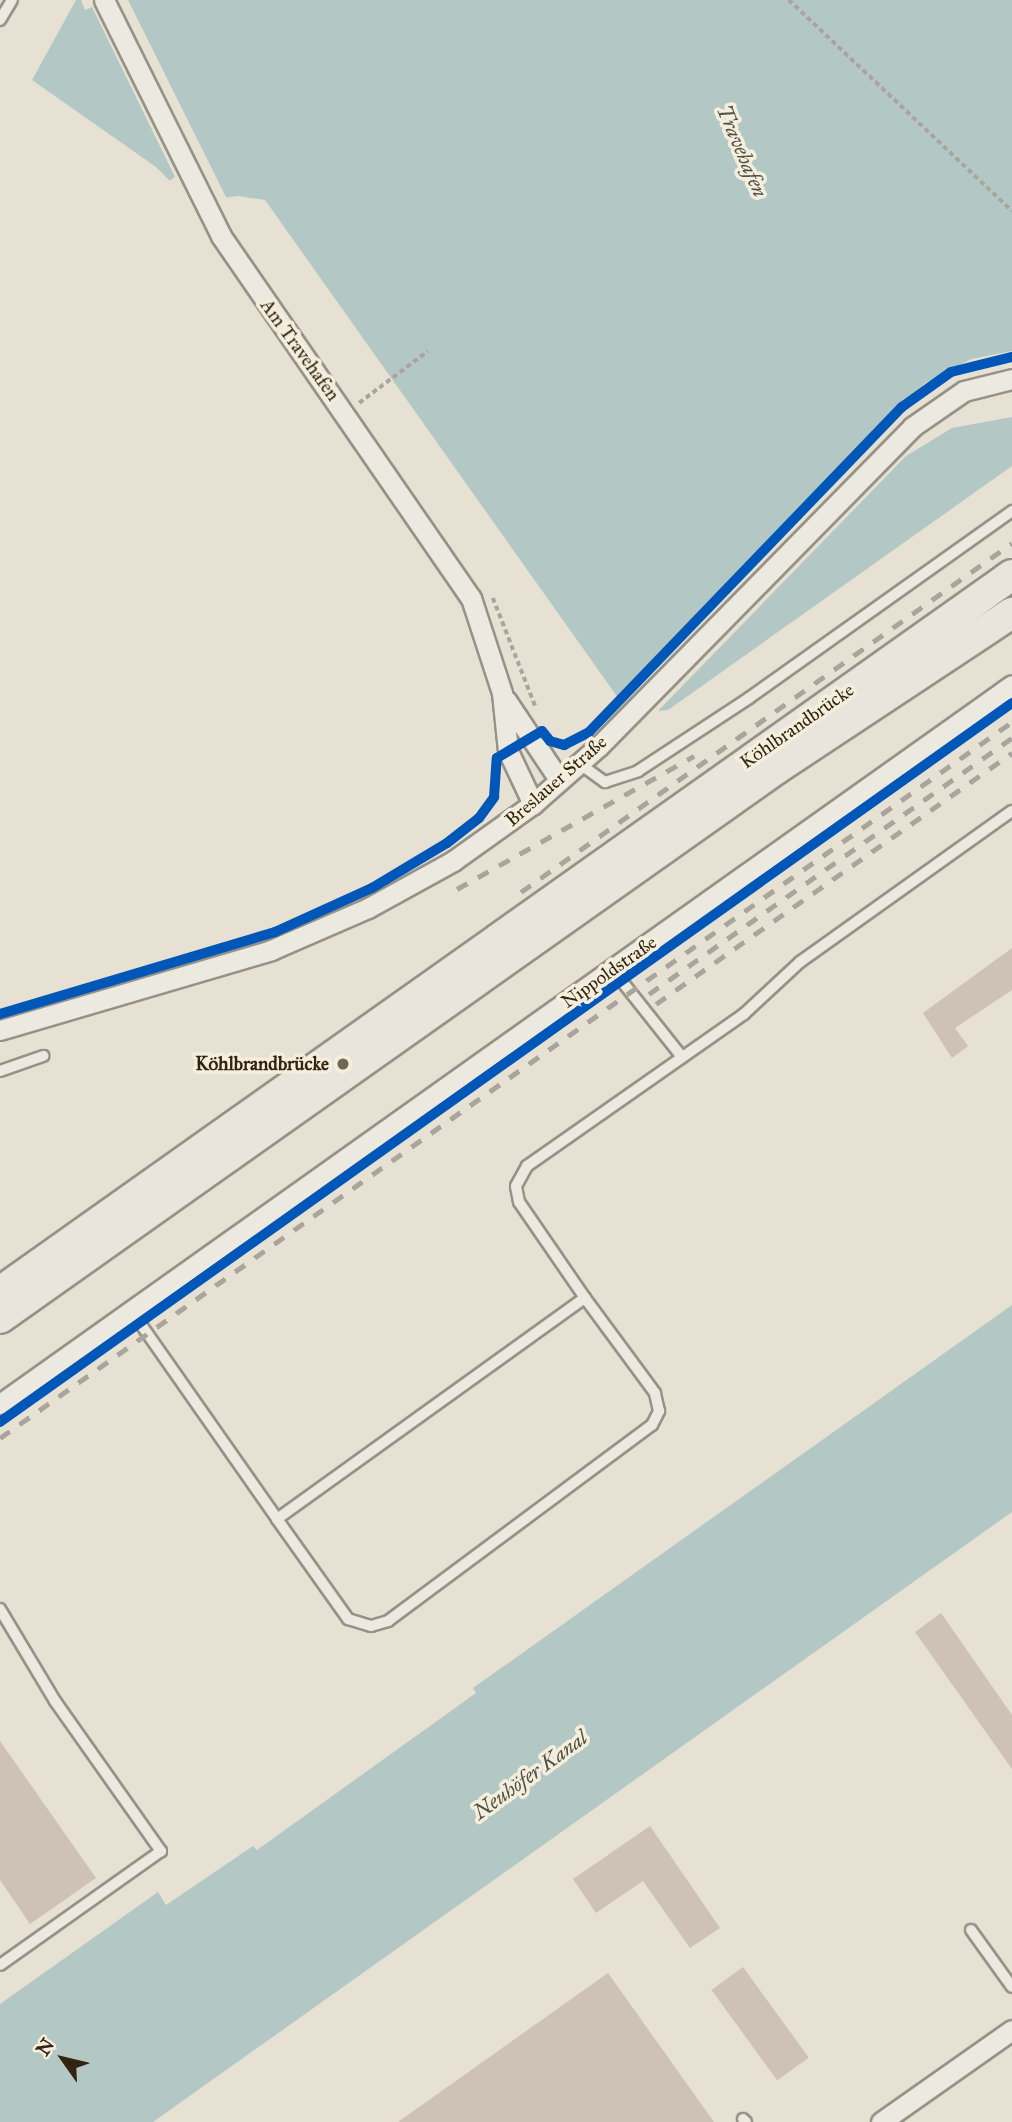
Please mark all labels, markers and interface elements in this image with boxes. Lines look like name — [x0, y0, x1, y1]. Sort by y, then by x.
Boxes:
water label: Travehafen — [711, 101, 773, 201]
street label: Am Travehafen — [255, 295, 345, 405]
street label: Köhlbrandbrücke — [736, 678, 858, 774]
street label: Breslauer Straße — [500, 731, 612, 831]
street label: Nippoldstraße — [557, 931, 661, 1013]
place label: Köhlbrandbrücke — [195, 1053, 329, 1075]
marker: Köhlbrandbrücke — [335, 1056, 351, 1072]
water label: Neuhöfer Kanal — [468, 1725, 592, 1825]
north arrow — [28, 2024, 98, 2094]
text: N — [31, 2034, 59, 2060]

